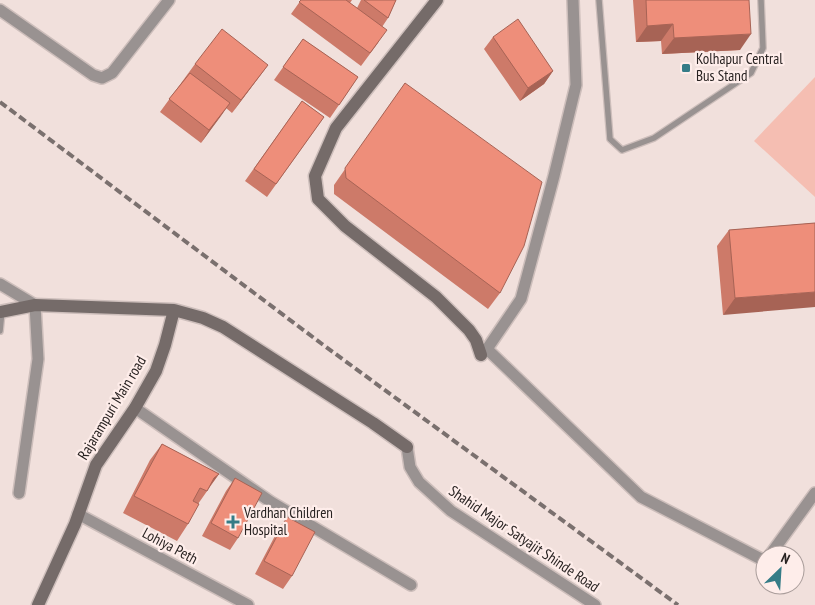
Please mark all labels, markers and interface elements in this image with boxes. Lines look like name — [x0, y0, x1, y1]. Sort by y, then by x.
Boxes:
place label: Kolhapur Central Bus Stand — [696, 49, 783, 85]
marker: Kolhapur Central Bus Stand — [680, 62, 692, 74]
street label: Rajarampuri Main road — [73, 352, 150, 463]
street label: Shahid Major Satyajit Shinde Road — [445, 481, 603, 596]
place label: Vardhan Children Hospital — [243, 503, 333, 539]
marker: Vardhan Children Hospital — [226, 515, 240, 529]
street label: Lohiya Peth — [139, 523, 201, 568]
north arrow — [755, 545, 805, 595]
text: N — [778, 548, 793, 568]

